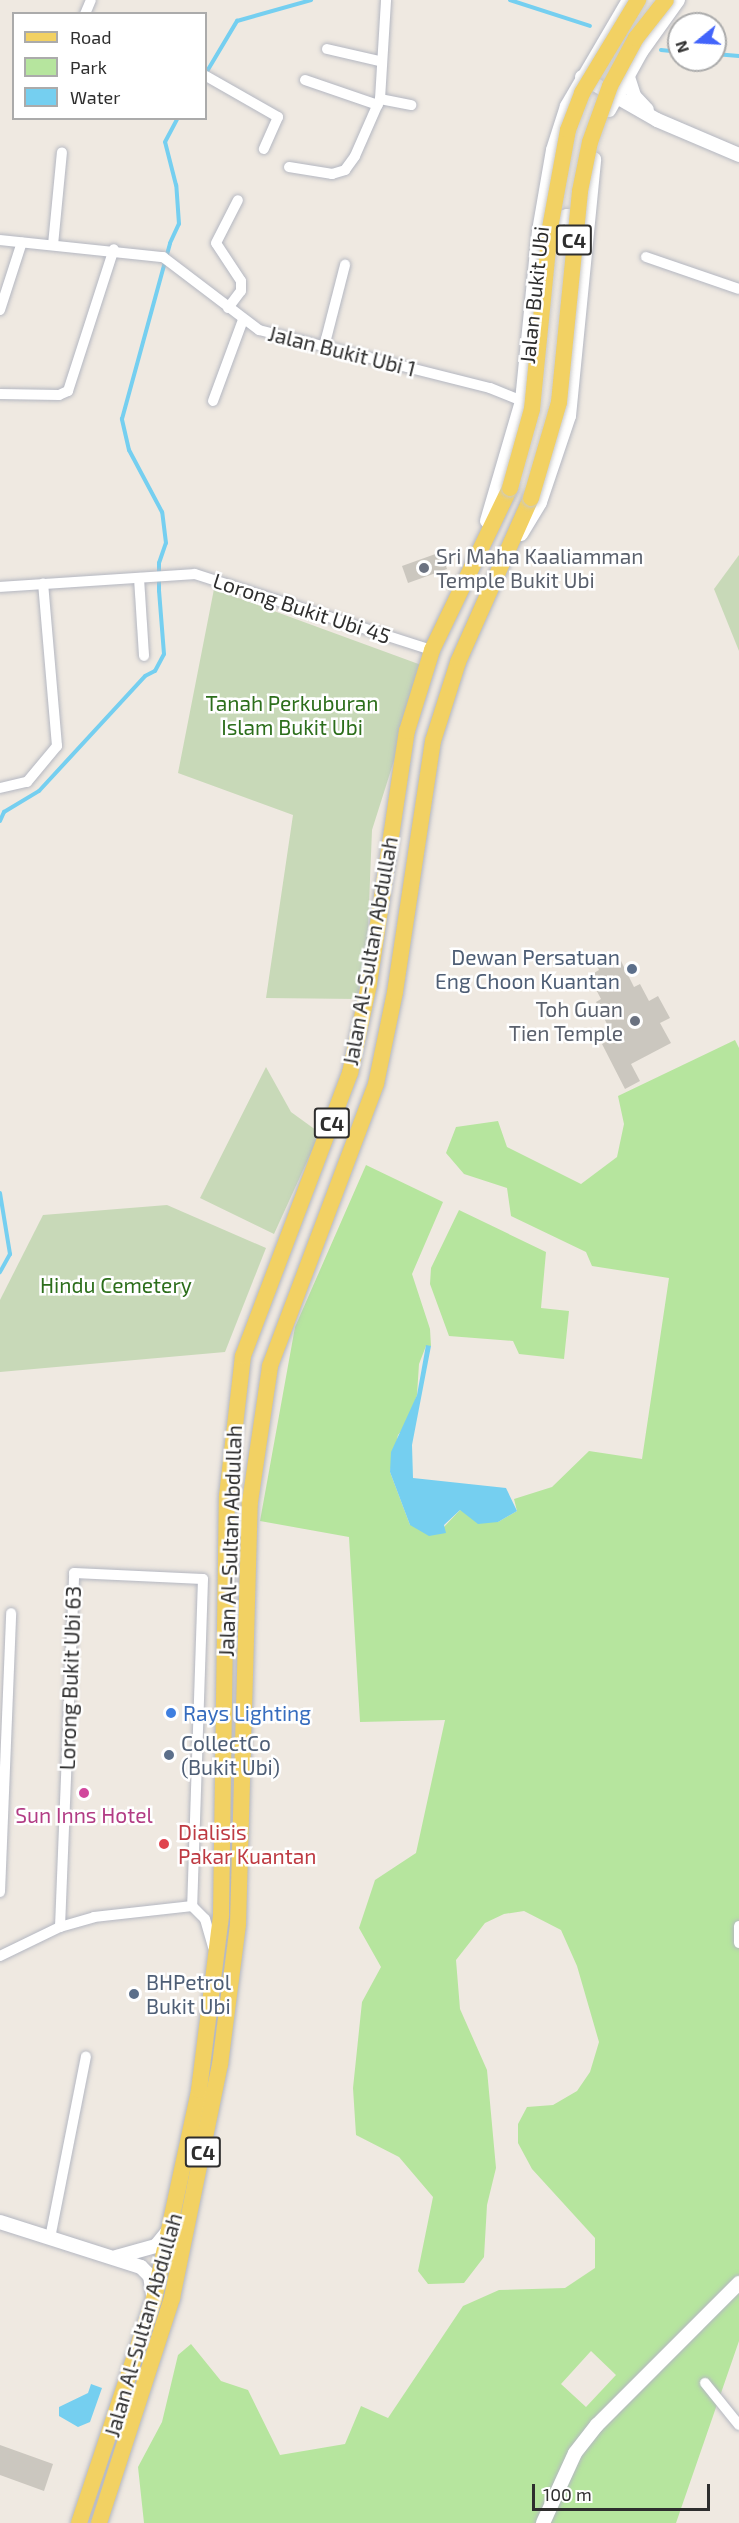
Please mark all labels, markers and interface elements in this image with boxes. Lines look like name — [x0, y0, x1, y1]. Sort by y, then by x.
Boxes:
legend — [12, 12, 207, 120]
north arrow — [667, 12, 727, 72]
text: Road — [70, 26, 111, 48]
text: N — [670, 39, 692, 56]
text: Park — [70, 56, 107, 78]
text: Water — [70, 86, 120, 108]
road number: C4 — [554, 223, 594, 257]
street label: Jalan Bukit Ubi — [514, 225, 554, 365]
street label: Jalan Bukit Ubi 1 — [266, 320, 418, 382]
place label: Sri Maha Kaaliamman Temple Bukit Ubi — [436, 543, 643, 593]
marker: Sri Maha Kaaliamman Temple Bukit Ubi — [417, 561, 431, 575]
street label: Lorong Bukit Ubi 45 — [210, 567, 394, 649]
park label: Tanah Perkuburan Islam Bukit Ubi — [205, 690, 379, 740]
street label: Jalan Al-Sultan Abdullah — [337, 834, 403, 1068]
place label: Dewan Persatuan Eng Choon Kuantan — [435, 944, 620, 994]
marker: Dewan Persatuan Eng Choon Kuantan — [625, 962, 639, 976]
place label: Toh Guan Tien Temple — [508, 996, 623, 1046]
marker: Toh Guan Tien Temple — [628, 1014, 642, 1028]
road number: C4 — [312, 1106, 352, 1140]
park label: Hindu Cemetery — [40, 1272, 192, 1298]
street label: Jalan Al-Sultan Abdullah — [213, 1424, 247, 1658]
street label: Lorong Bukit Ubi 63 — [54, 1585, 86, 1771]
place label: Rays Lighting — [183, 1700, 311, 1726]
marker: Rays Lighting — [164, 1706, 178, 1720]
place label: CollectCo (Bukit Ubi) — [181, 1730, 280, 1780]
marker: CollectCo (Bukit Ubi) — [162, 1748, 176, 1762]
marker: Sun Inns Hotel — [77, 1786, 91, 1800]
place label: Sun Inns Hotel — [15, 1802, 153, 1828]
place label: Dialisis Pakar Kuantan — [178, 1819, 317, 1869]
marker: Dialisis Pakar Kuantan — [155, 1835, 173, 1853]
place label: BHPetrol Bukit Ubi — [146, 1969, 231, 2019]
marker: BHPetrol Bukit Ubi — [127, 1987, 141, 2001]
road number: C4 — [184, 2135, 222, 2169]
street label: Jalan Al-Sultan Abdullah — [99, 2210, 187, 2440]
scale bar — [535, 2472, 714, 2510]
text: 100 m — [543, 2483, 592, 2505]

